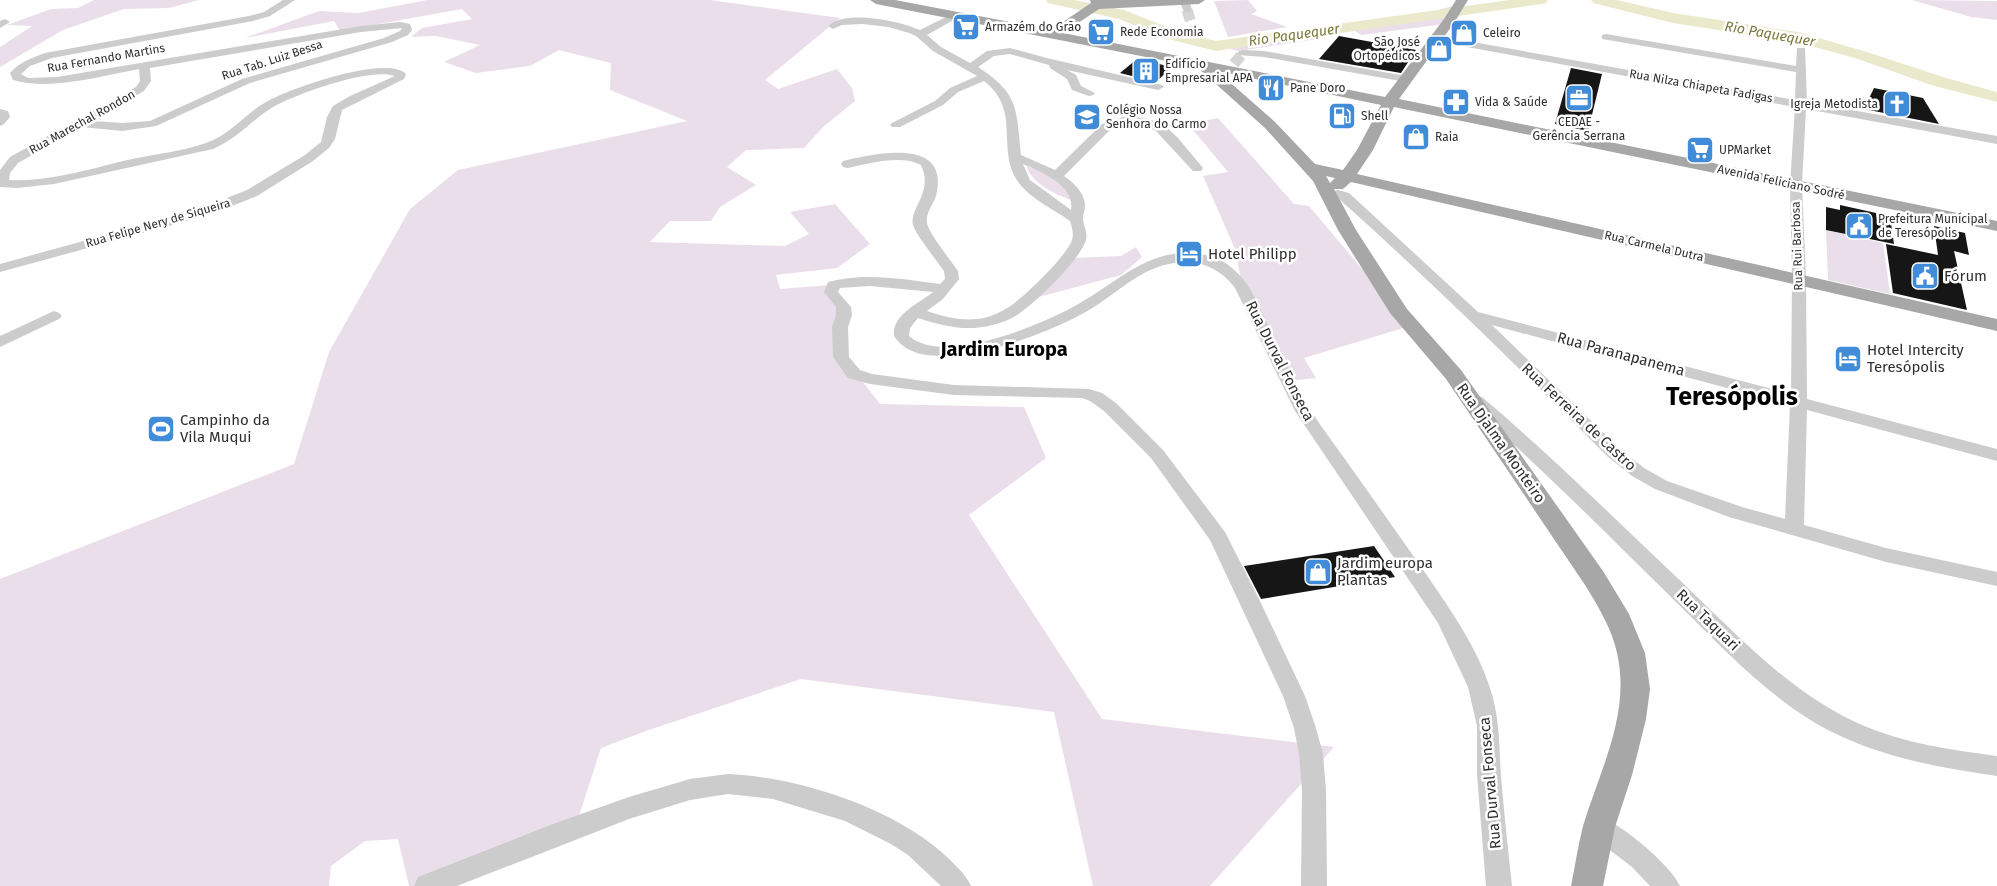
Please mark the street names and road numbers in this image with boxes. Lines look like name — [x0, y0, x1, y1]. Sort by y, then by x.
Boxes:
street label: Rua Tab. Luiz Bessa — [220, 37, 324, 83]
street label: Rua Fernando Martins — [46, 41, 166, 75]
street label: Rua Nilza Chiapeta Fadigas — [1628, 66, 1774, 106]
street label: Rua Marechal Rondon — [27, 87, 137, 157]
street label: Avenida Feliciano Sodré — [1716, 162, 1846, 202]
street label: Rua Felipe Nery de Siqueira — [84, 196, 232, 250]
street label: Rua Rui Barbosa — [1788, 201, 1806, 291]
street label: Rua Carmela Dutra — [1603, 228, 1705, 264]
street label: Rua Durval Fonseca — [1242, 298, 1318, 424]
street label: Rua Paranapanema — [1555, 328, 1687, 380]
street label: Rua Ferreira de Castro — [1518, 359, 1640, 475]
street label: Rua Djalma Monteiro — [1453, 380, 1549, 506]
street label: Rua Taquari — [1673, 585, 1743, 655]
street label: Rua Durval Fonseca — [1475, 716, 1505, 850]

